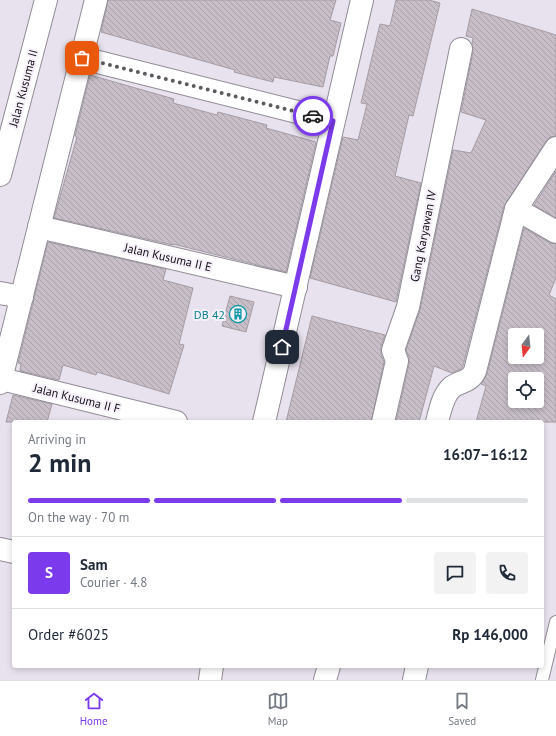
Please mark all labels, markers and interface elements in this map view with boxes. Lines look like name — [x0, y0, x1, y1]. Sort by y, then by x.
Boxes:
pin — [65, 41, 99, 75]
icon: bag — [71, 47, 93, 69]
street label: Jalan Kusuma II — [5, 48, 41, 129]
courier — [293, 96, 333, 136]
icon: car — [302, 105, 324, 127]
street label: Gang Karyawan IV — [407, 189, 439, 283]
street label: Jalan Kusuma II E — [122, 239, 213, 274]
building icon: DB 42 — [228, 304, 248, 324]
place label: DB 42 — [194, 307, 225, 322]
north arrow — [508, 328, 544, 364]
map controls — [508, 328, 544, 408]
pin — [265, 330, 299, 364]
icon: home — [271, 336, 293, 358]
button: locate — [508, 372, 544, 408]
street label: Jalan Kusuma II F — [31, 380, 122, 416]
text: Arriving in — [28, 431, 86, 448]
text: 16:07–16:12 — [443, 445, 528, 464]
text: 2 min — [28, 446, 91, 479]
text: On the way · 70 m — [28, 509, 129, 526]
button: chat — [434, 552, 476, 594]
button: phone — [486, 552, 528, 594]
text: Sam — [80, 555, 107, 574]
text: S — [45, 563, 53, 582]
text: Courier · 4.8 — [80, 574, 147, 591]
text: Order #6025 — [28, 625, 109, 644]
text: Rp 146,000 — [452, 625, 528, 644]
tab: Home — [80, 690, 108, 728]
tab: Map — [267, 690, 289, 728]
tab: Saved — [448, 690, 476, 728]

